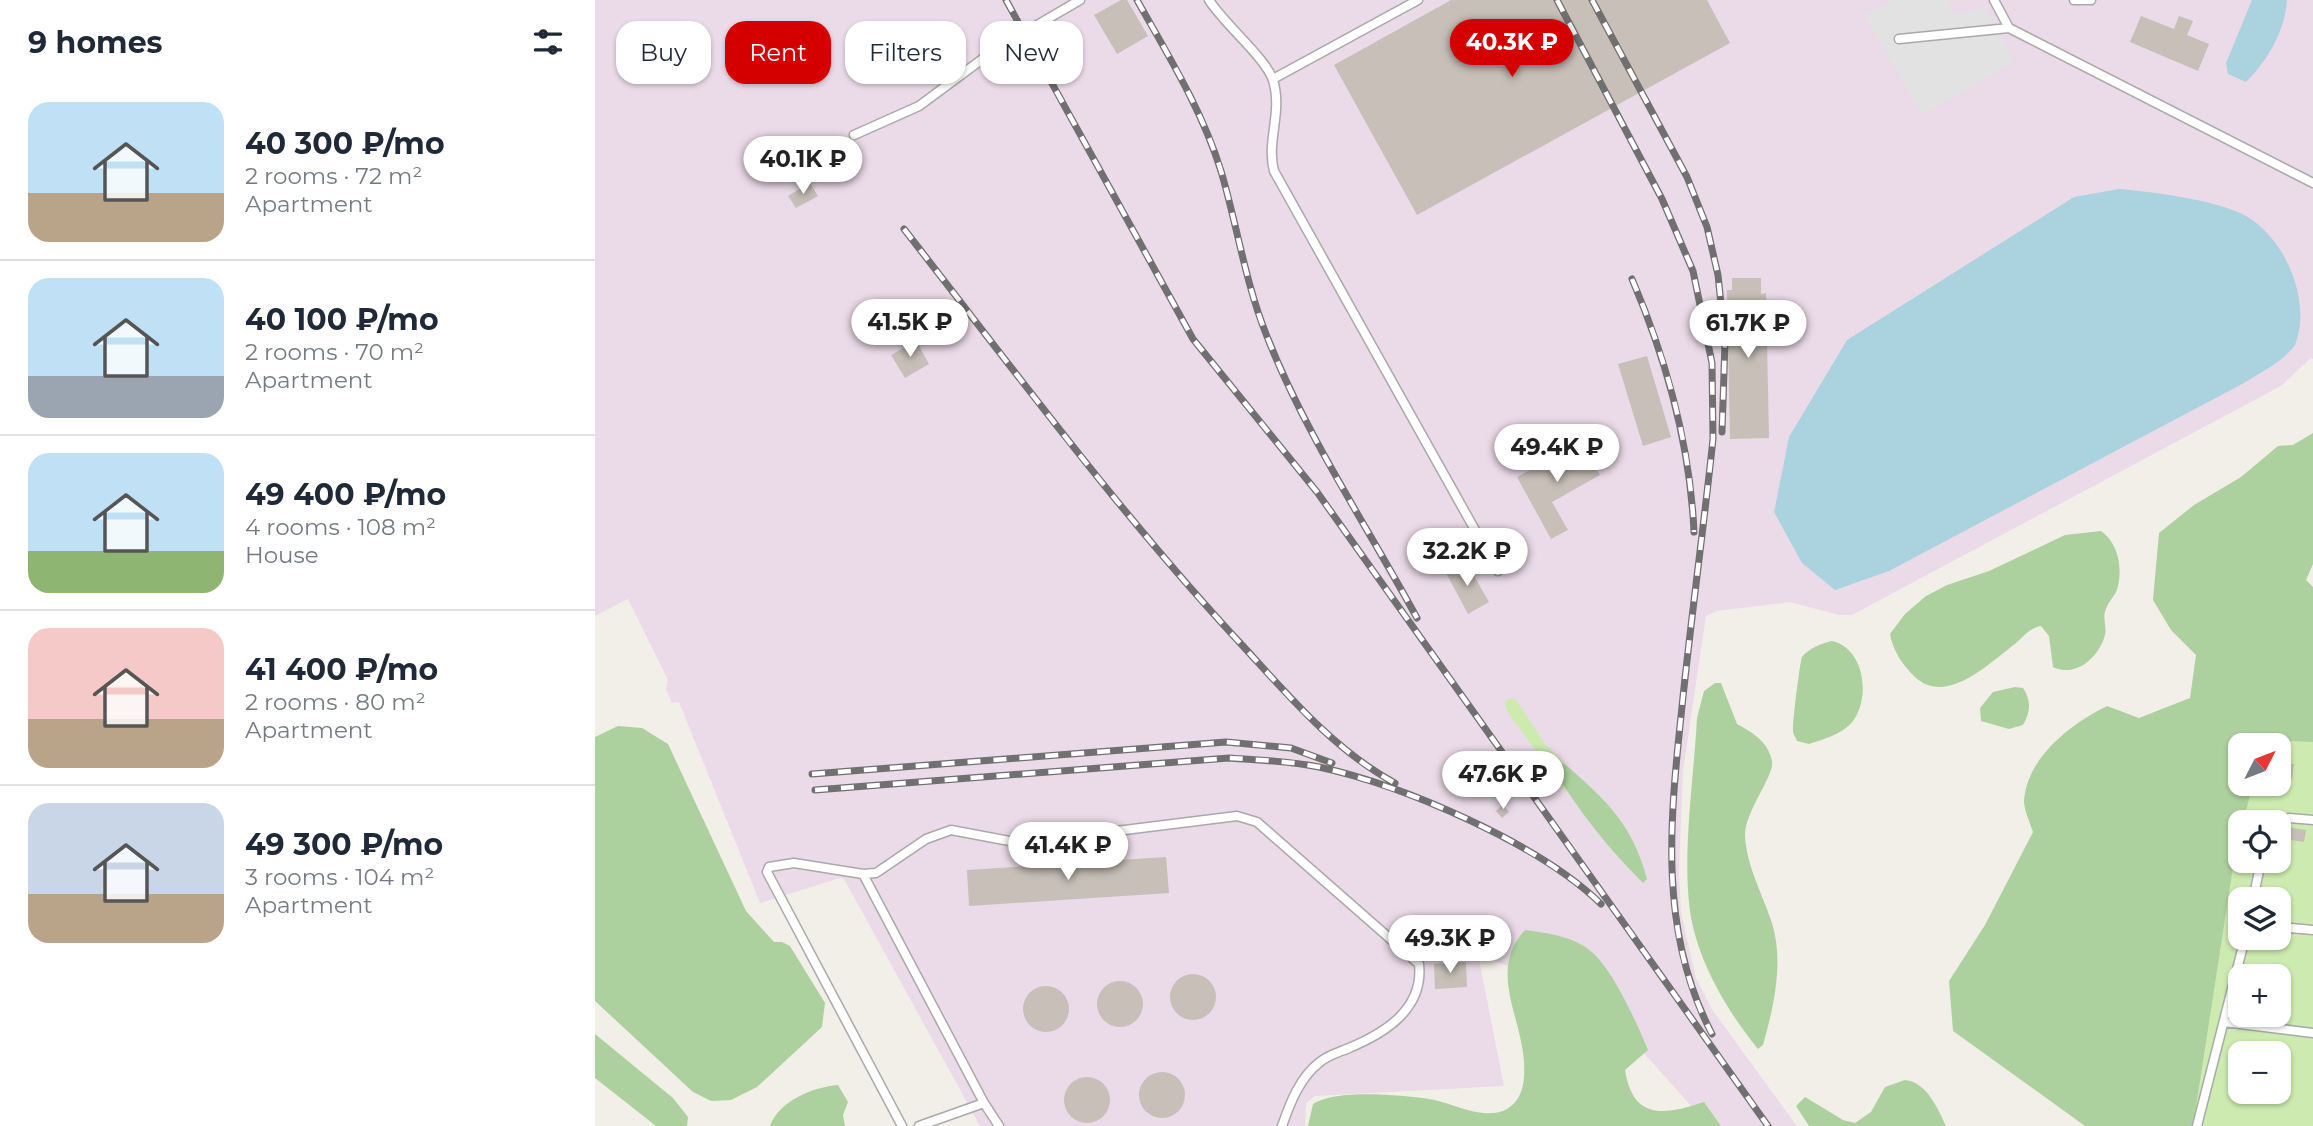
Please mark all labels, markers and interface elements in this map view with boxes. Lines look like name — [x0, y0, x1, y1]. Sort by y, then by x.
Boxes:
pin: 40.3K ₽ — [1447, 20, 1577, 79]
chip: Buy — [616, 21, 711, 84]
chip: Rent — [725, 21, 831, 84]
chip: Filters — [845, 21, 966, 84]
chip: New — [980, 21, 1083, 84]
icon: filters — [529, 23, 567, 61]
text: 9 homes — [28, 24, 163, 61]
text: 40.3K ₽ — [1466, 28, 1558, 56]
text: 40 300 ₽/mo — [245, 125, 445, 162]
icon: home — [84, 130, 168, 214]
pin: 40.1K ₽ — [738, 136, 868, 196]
text: 40.1K ₽ — [759, 145, 847, 173]
text: 2 rooms · 72 m² — [245, 162, 422, 190]
text: Apartment — [245, 190, 373, 218]
pin: 41.5K ₽ — [845, 300, 975, 359]
pin: 61.7K ₽ — [1683, 300, 1813, 360]
text: 40 100 ₽/mo — [245, 301, 439, 338]
icon: home — [84, 306, 168, 390]
text: 41.5K ₽ — [867, 308, 953, 336]
text: 61.7K ₽ — [1706, 309, 1790, 337]
text: 2 rooms · 70 m² — [245, 338, 424, 366]
text: Apartment — [245, 366, 373, 394]
pin: 49.4K ₽ — [1492, 424, 1622, 484]
text: 49.4K ₽ — [1510, 433, 1604, 461]
text: 49 400 ₽/mo — [245, 476, 446, 513]
icon: home — [84, 481, 168, 565]
text: 4 rooms · 108 m² — [245, 513, 436, 541]
pin: 32.2K ₽ — [1402, 528, 1532, 588]
text: 32.2K ₽ — [1423, 537, 1511, 565]
text: House — [245, 541, 319, 569]
text: 41 400 ₽/mo — [245, 651, 438, 688]
icon: home — [84, 656, 168, 740]
text: 2 rooms · 80 m² — [245, 688, 426, 716]
text: Apartment — [245, 716, 373, 744]
north arrow — [2228, 733, 2291, 796]
map controls — [2228, 733, 2291, 1104]
pin: 47.6K ₽ — [1438, 752, 1568, 811]
text: 47.6K ₽ — [1458, 760, 1548, 788]
button: locate — [2228, 810, 2291, 873]
pin: 41.4K ₽ — [1003, 822, 1133, 882]
text: 49 300 ₽/mo — [245, 826, 443, 863]
icon: home — [84, 831, 168, 915]
text: 41.4K ₽ — [1024, 831, 1112, 859]
text: 3 rooms · 104 m² — [245, 863, 434, 891]
button: layers — [2228, 887, 2291, 950]
text: Apartment — [245, 891, 373, 919]
pin: 49.3K ₽ — [1385, 916, 1515, 975]
text: 49.3K ₽ — [1404, 924, 1496, 952]
button: + — [2228, 964, 2291, 1027]
button: − — [2228, 1041, 2291, 1104]

